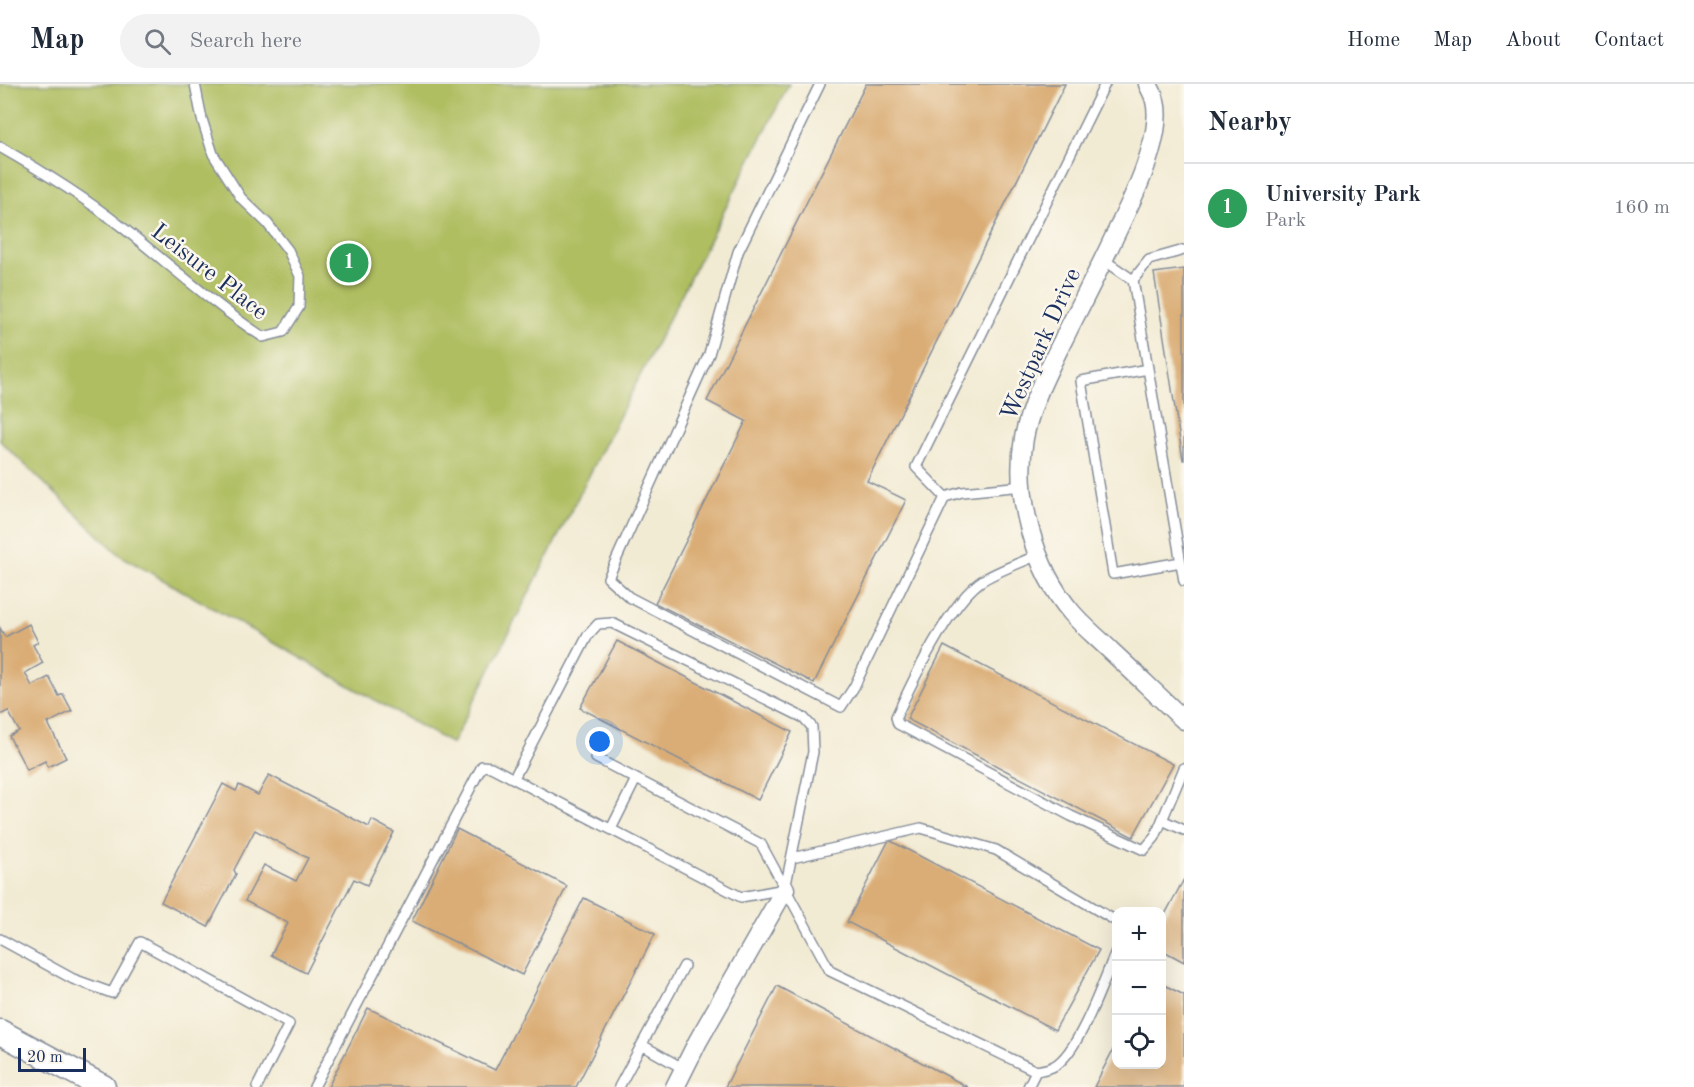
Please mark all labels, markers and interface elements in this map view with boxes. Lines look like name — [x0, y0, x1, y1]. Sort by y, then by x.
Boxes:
search box — [120, 14, 540, 68]
icon: search — [141, 25, 174, 58]
text: Map — [30, 27, 84, 55]
text: Search here — [189, 30, 302, 52]
text: Home — [1347, 30, 1400, 51]
text: Map — [1433, 30, 1472, 51]
text: About — [1505, 30, 1561, 51]
text: Contact — [1594, 30, 1664, 51]
text: Nearby — [1208, 110, 1292, 136]
text: University Park — [1265, 184, 1421, 206]
text: 1 — [1222, 198, 1233, 218]
text: 160 m — [1614, 198, 1670, 218]
text: Park — [1265, 211, 1306, 231]
street label: Leisure Place — [146, 220, 272, 325]
pin: 1 — [330, 240, 368, 285]
street label: Westpark Drive — [997, 265, 1086, 425]
your location — [585, 727, 614, 756]
map controls — [1112, 907, 1166, 1069]
button: + — [1112, 907, 1166, 961]
button: − — [1112, 961, 1166, 1015]
button: locate — [1112, 1015, 1166, 1069]
scale bar — [18, 1045, 86, 1072]
text: 20 m — [27, 1050, 63, 1066]

